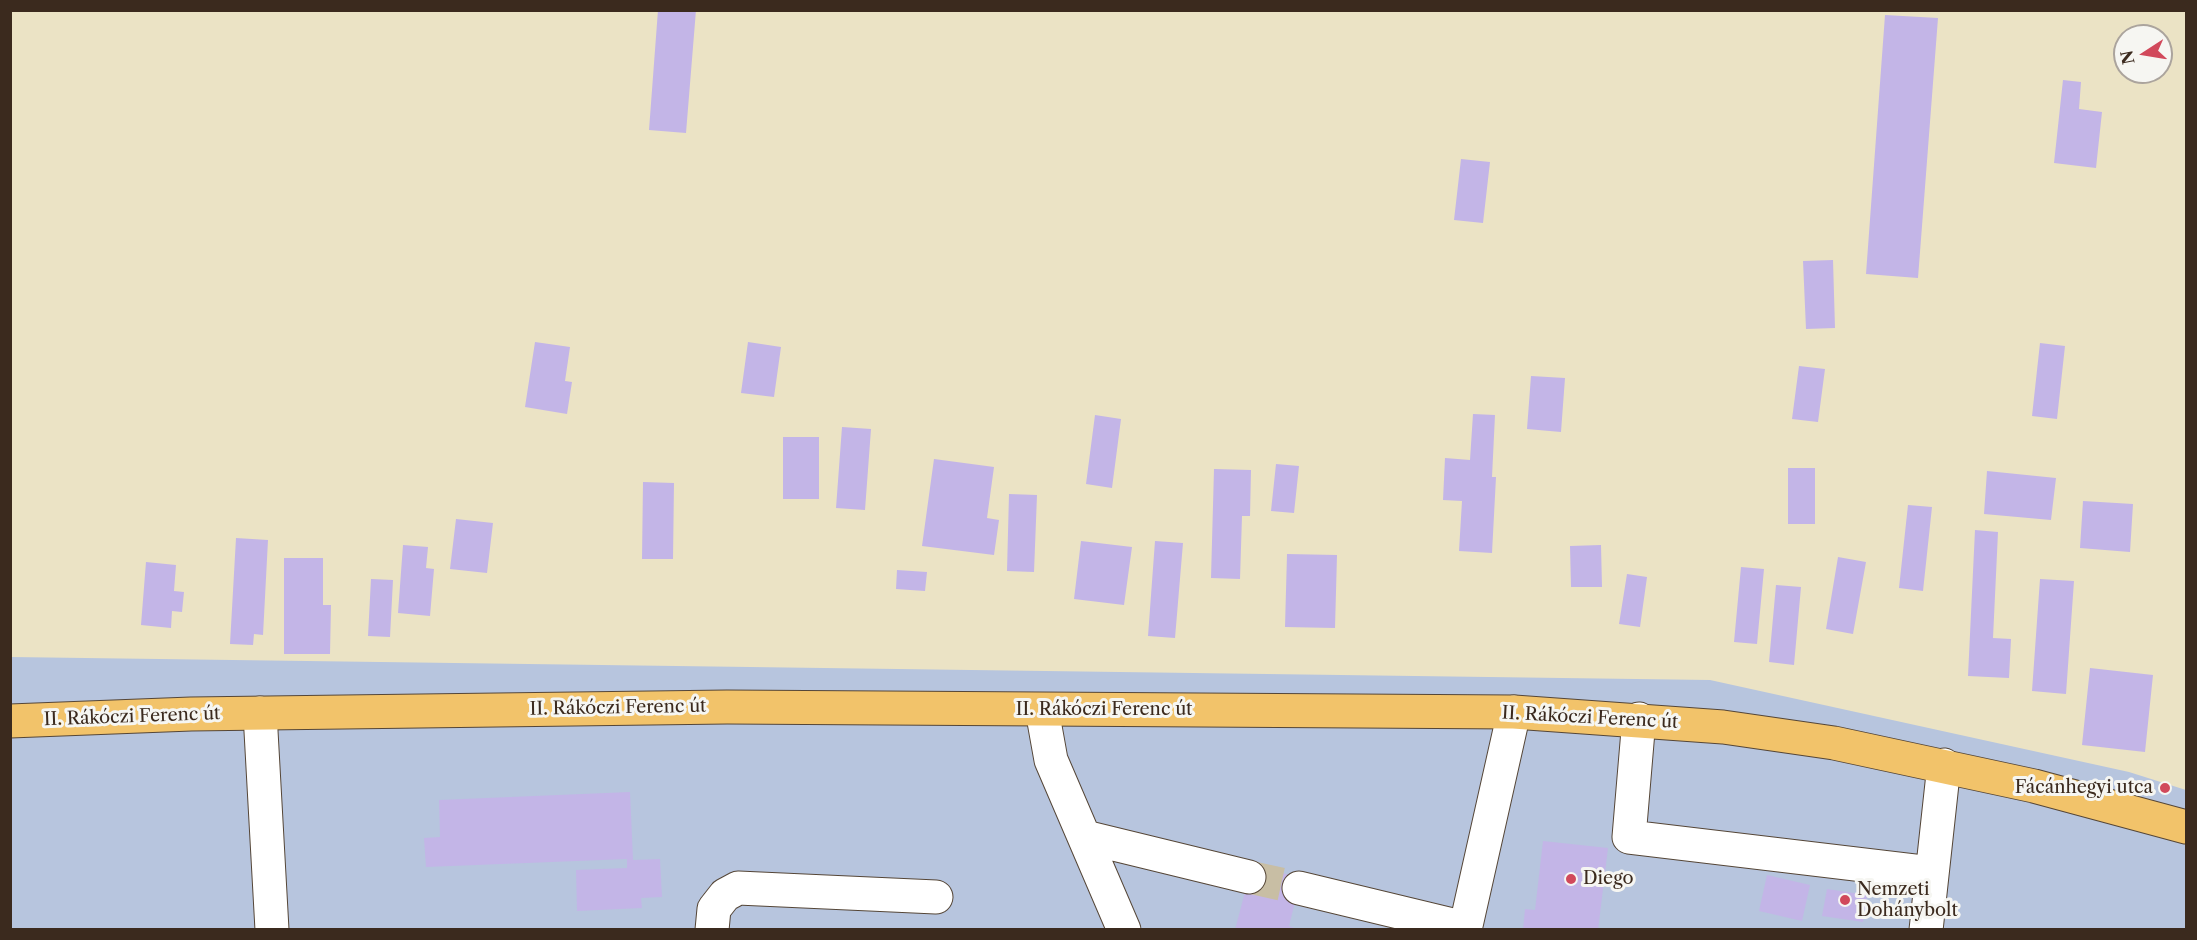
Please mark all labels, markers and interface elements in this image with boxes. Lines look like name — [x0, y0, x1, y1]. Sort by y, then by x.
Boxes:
north arrow — [2113, 24, 2173, 84]
text: N — [2116, 48, 2139, 66]
street label: II. Rákóczi Ferenc út — [530, 696, 706, 720]
street label: II. Rákóczi Ferenc út — [1016, 699, 1192, 721]
street label: II. Rákóczi Ferenc út — [43, 703, 221, 731]
street label: II. Rákóczi Ferenc út — [1501, 703, 1679, 733]
place label: Fácánhegyi utca — [2015, 777, 2153, 799]
marker: Fácánhegyi utca — [2158, 781, 2172, 795]
place label: Diego — [1583, 868, 1634, 890]
marker: Diego — [1564, 872, 1578, 886]
place label: Nemzeti Dohánybolt — [1857, 879, 1958, 922]
marker: Nemzeti Dohánybolt — [1838, 893, 1852, 907]

